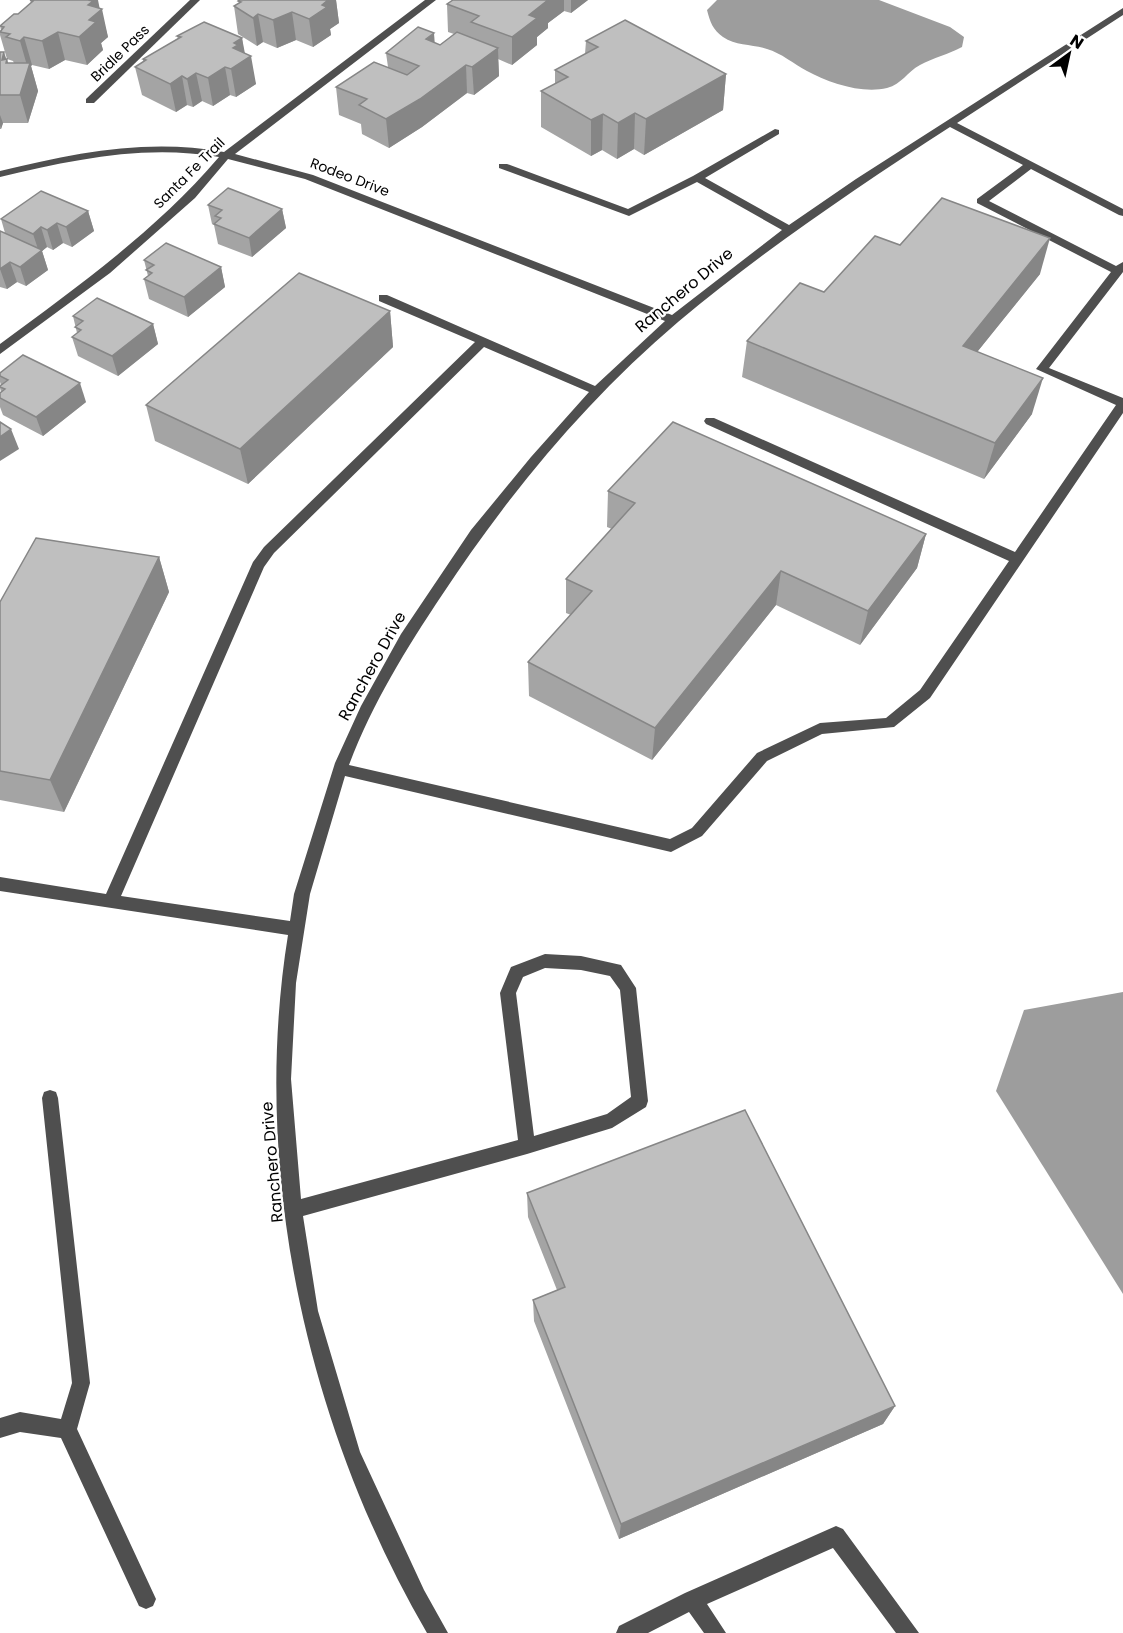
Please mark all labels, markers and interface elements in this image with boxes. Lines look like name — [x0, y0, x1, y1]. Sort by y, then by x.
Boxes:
street label: Bridle Pass — [86, 20, 154, 86]
north arrow — [1039, 24, 1099, 84]
text: N — [1066, 29, 1088, 55]
street label: Santa Fe Trail — [149, 133, 229, 213]
street label: Rodeo Drive — [307, 153, 393, 201]
street label: Ranchero Drive — [630, 242, 738, 338]
street label: Ranchero Drive — [333, 607, 411, 725]
street label: Ranchero Drive — [255, 1101, 289, 1223]

